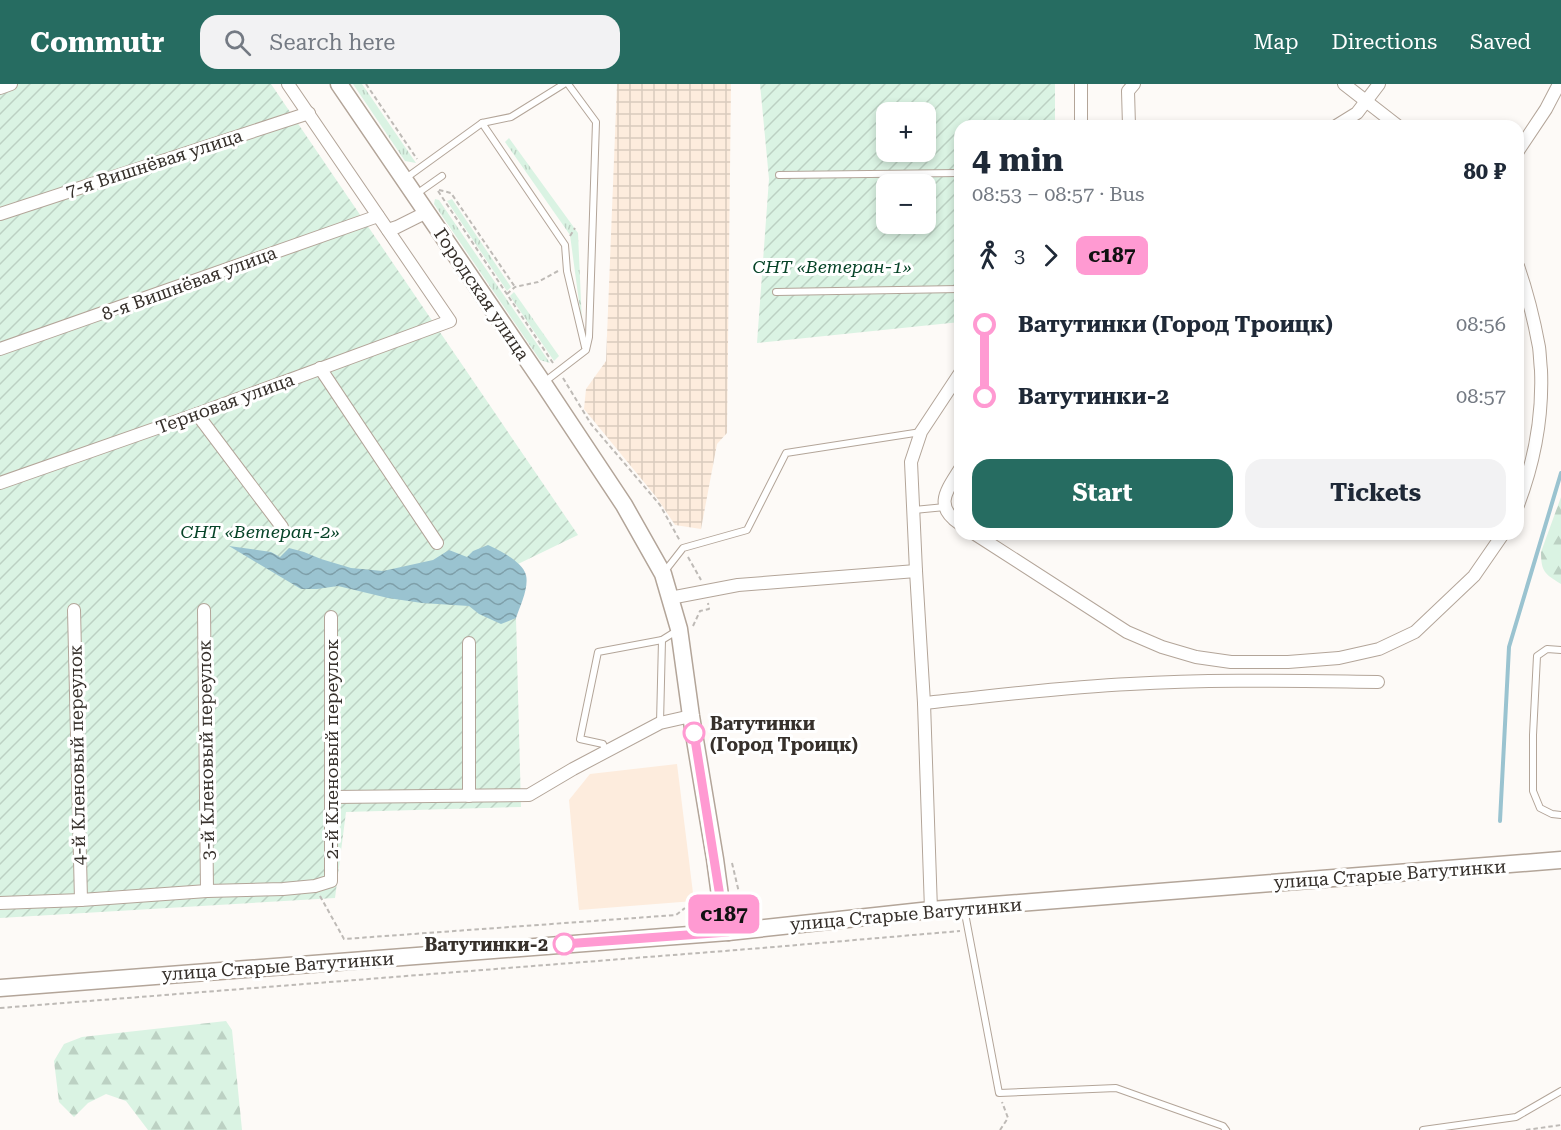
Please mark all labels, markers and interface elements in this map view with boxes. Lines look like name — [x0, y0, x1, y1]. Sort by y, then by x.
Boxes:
search box — [200, 15, 620, 69]
text: Commutr — [30, 26, 164, 59]
icon: search — [221, 26, 254, 59]
text: Search here — [269, 30, 395, 55]
text: Map — [1254, 30, 1298, 54]
text: Directions — [1331, 30, 1437, 54]
text: Saved — [1470, 30, 1531, 54]
map controls — [876, 102, 936, 234]
button: + — [876, 102, 936, 162]
street label: 7-я Вишнёвая улица — [63, 124, 245, 202]
text: 4 min — [972, 140, 1064, 179]
text: 80 ₽ — [1463, 159, 1506, 184]
button: − — [876, 174, 936, 234]
text: 08:53 – 08:57 · Bus — [972, 182, 1144, 206]
street label: Городская улица — [430, 224, 534, 364]
icon: walk — [972, 239, 1005, 272]
icon: forward — [1034, 239, 1067, 272]
street label: 8-я Вишнёвая улица — [99, 241, 280, 324]
text: 3 — [1014, 243, 1025, 267]
text: с187 — [1088, 243, 1136, 267]
park label: СНТ «Ветеран-1» — [752, 256, 912, 277]
text: Ватутинки (Город Троицк) — [1018, 312, 1333, 337]
text: 08:56 — [1456, 312, 1506, 336]
street label: Терновая улица — [153, 368, 297, 438]
text: Ватутинки-2 — [1018, 384, 1169, 409]
text: 08:57 — [1456, 384, 1506, 408]
button: Start — [972, 459, 1233, 528]
button: Tickets — [1245, 459, 1506, 528]
park label: СНТ «Ветеран-2» — [180, 521, 340, 542]
street label: 2-й Кленовый переулок — [321, 639, 342, 859]
street label: 3-й Кленовый переулок — [194, 640, 218, 860]
street label: 4-й Кленовый переулок — [65, 645, 89, 865]
place label: Ватутинки (Город Троицк) — [710, 713, 858, 755]
marker: Ватутинки (Город Троицк) — [683, 722, 705, 744]
street label: улица Старые Ватутинки — [1273, 855, 1507, 893]
street label: улица Старые Ватутинки — [789, 893, 1023, 935]
line badge: с187 — [682, 894, 766, 934]
text: с187 — [700, 902, 748, 926]
marker: Ватутинки-2 — [553, 933, 575, 955]
place label: Ватутинки-2 — [424, 934, 548, 955]
street label: улица Старые Ватутинки — [161, 947, 395, 985]

